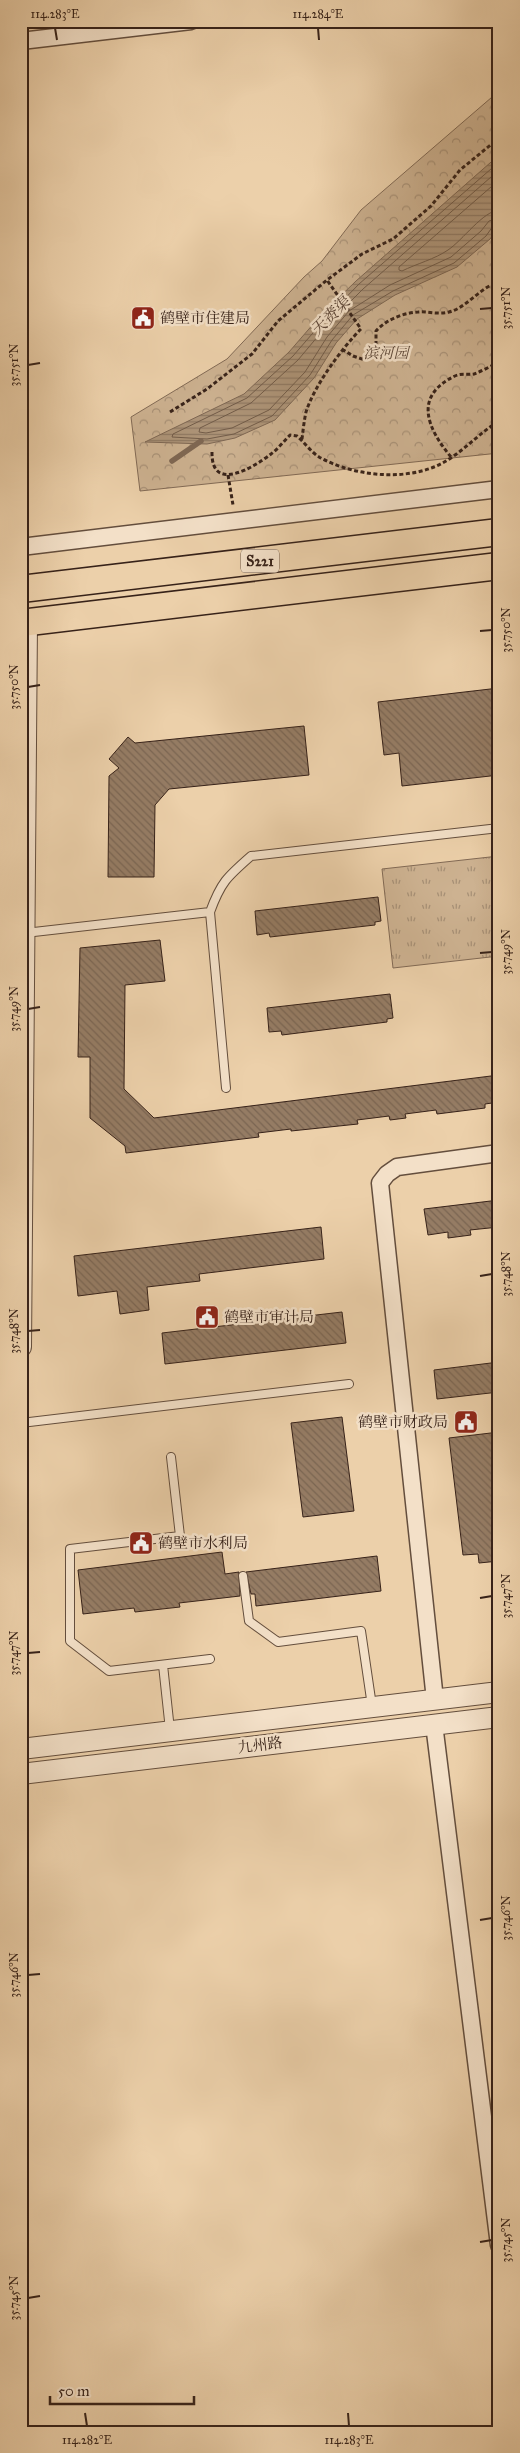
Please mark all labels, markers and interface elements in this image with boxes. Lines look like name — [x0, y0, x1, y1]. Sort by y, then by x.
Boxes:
text: 114.283°E — [31, 7, 80, 21]
text: 114.284°E — [293, 7, 344, 21]
text: 35.751°N — [499, 286, 513, 330]
water label: 天赉渠 — [306, 291, 355, 340]
public building icon: 鹤壁市住建局 — [130, 305, 156, 331]
place label: 鹤壁市住建局 — [160, 309, 250, 327]
text: 35.751°N — [7, 343, 21, 387]
park label: 滨河园 — [363, 344, 410, 362]
road number: S221 — [241, 550, 279, 572]
text: 35.750°N — [499, 607, 513, 653]
text: 35.750°N — [7, 664, 21, 710]
text: 35.749°N — [499, 929, 513, 975]
text: 35.749°N — [7, 986, 21, 1032]
text: 35.748°N — [499, 1251, 513, 1297]
public building icon: 鹤壁市审计局 — [194, 1304, 220, 1330]
text: 35.748°N — [7, 1308, 21, 1354]
place label: 鹤壁市审计局 — [224, 1308, 314, 1326]
public building icon: 鹤壁市财政局 — [453, 1409, 479, 1435]
place label: 鹤壁市财政局 — [358, 1413, 448, 1431]
public building icon: 鹤壁市水利局 — [128, 1530, 154, 1556]
place label: 鹤壁市水利局 — [158, 1534, 248, 1552]
text: 35.747°N — [499, 1573, 513, 1619]
text: 35.747°N — [7, 1630, 21, 1676]
street label: 九州路 — [237, 1733, 283, 1757]
text: 35.746°N — [499, 1895, 513, 1941]
text: 35.746°N — [7, 1952, 21, 1998]
text: 35.745°N — [499, 2218, 513, 2262]
text: 35.745°N — [7, 2276, 21, 2320]
scale bar — [50, 2373, 194, 2405]
text: 50 m — [58, 2382, 90, 2400]
text: 114.282°E — [62, 2433, 112, 2447]
text: 114.283°E — [325, 2433, 374, 2447]

